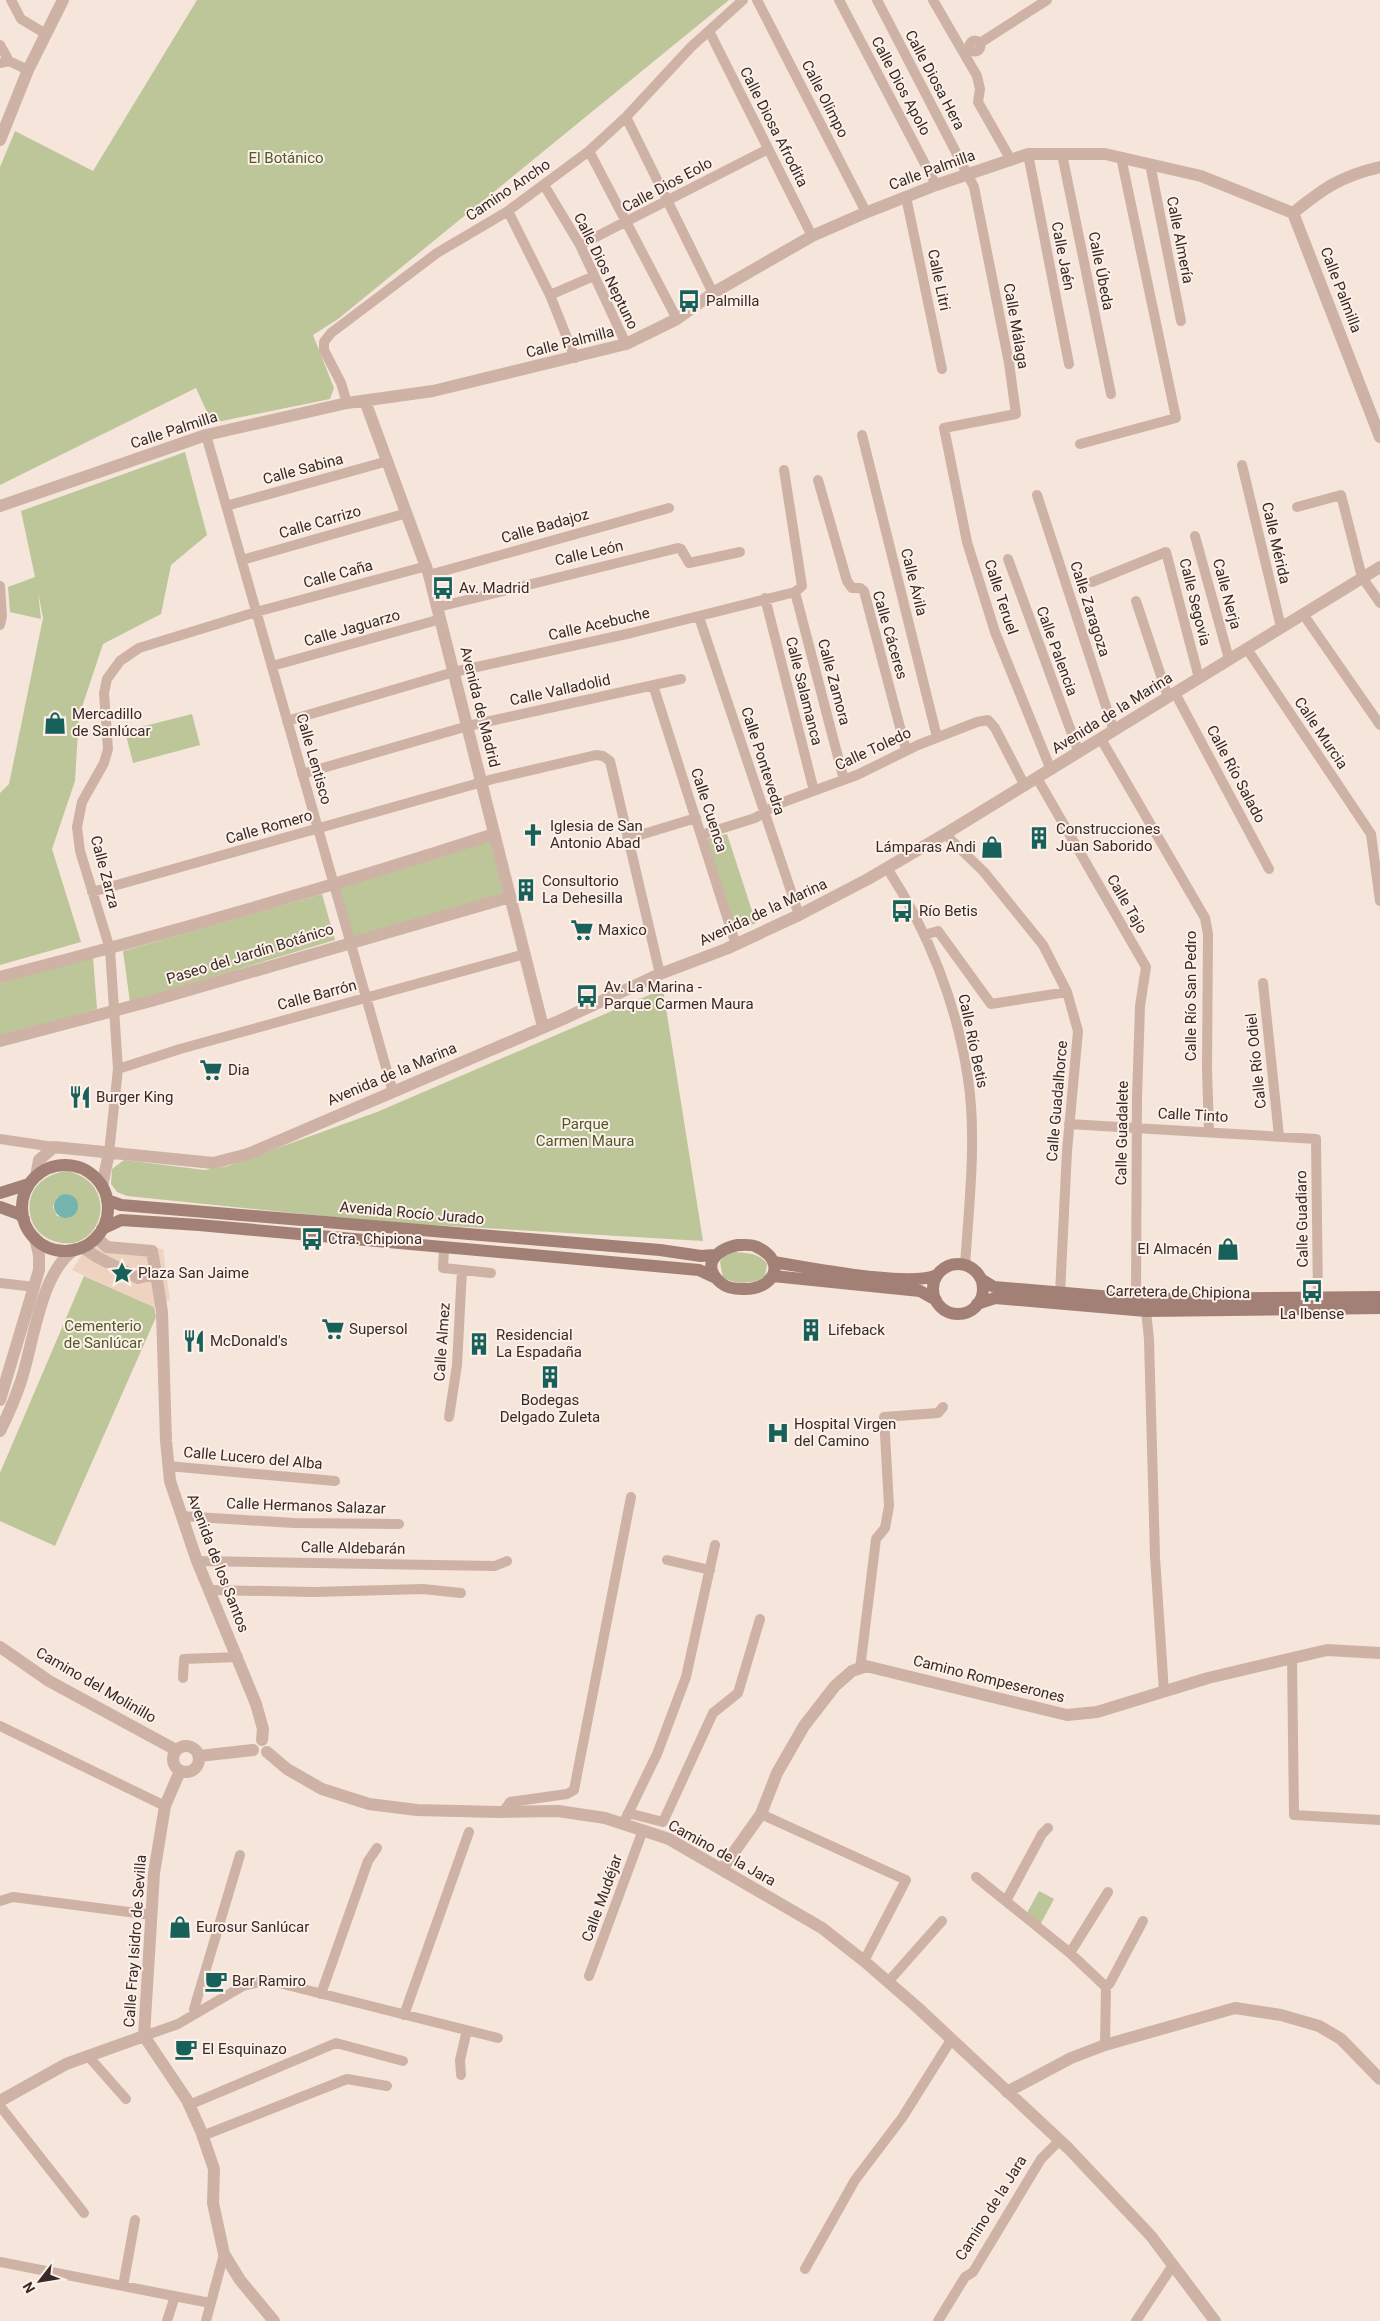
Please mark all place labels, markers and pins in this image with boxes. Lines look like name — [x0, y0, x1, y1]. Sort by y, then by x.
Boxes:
bus stop icon: Palmilla — [676, 288, 702, 314]
place label: Palmilla — [706, 292, 759, 310]
bus stop icon: Av. Madrid — [430, 575, 456, 601]
place label: Av. Madrid — [459, 579, 529, 597]
place label: Mercadillo de Sanlúcar — [72, 705, 151, 740]
shop icon: Mercadillo de Sanlúcar — [42, 710, 68, 736]
place label: Iglesia de San Antonio Abad — [550, 817, 643, 852]
place label: Construcciones Juan Saborido — [1056, 820, 1161, 855]
church icon: Iglesia de San Antonio Abad — [520, 822, 546, 848]
building icon: Construcciones Juan Saborido — [1026, 825, 1052, 851]
shop icon: Lámparas Andi — [979, 834, 1005, 860]
place label: Lámparas Andi — [875, 838, 976, 856]
place label: Consultorio La Dehesilla — [542, 872, 623, 907]
building icon: Consultorio La Dehesilla — [513, 877, 539, 903]
bus stop icon: Río Betis — [889, 898, 915, 924]
place label: Río Betis — [919, 902, 978, 920]
supermarket icon: Maxico — [569, 917, 595, 943]
place label: Maxico — [598, 921, 647, 939]
place label: Av. La Marina - Parque Carmen Maura — [604, 978, 754, 1013]
bus stop icon: Av. La Marina - Parque Carmen Maura — [574, 983, 600, 1009]
supermarket icon: Dia — [198, 1057, 224, 1083]
place label: Dia — [228, 1061, 250, 1079]
restaurant icon: Burger King — [67, 1084, 93, 1110]
place label: Burger King — [96, 1088, 174, 1106]
bus stop icon: Ctra. Chipiona — [299, 1226, 325, 1252]
place label: Ctra. Chipiona — [328, 1230, 422, 1248]
shop icon: El Almacén — [1215, 1236, 1241, 1262]
place label: El Almacén — [1137, 1240, 1212, 1258]
place icon: Plaza San Jaime — [109, 1260, 135, 1286]
place label: Plaza San Jaime — [138, 1264, 249, 1282]
bus stop icon: La Ibense — [1299, 1278, 1325, 1304]
place label: La Ibense — [1280, 1305, 1344, 1323]
supermarket icon: Supersol — [320, 1316, 346, 1342]
building icon: Lifeback — [798, 1317, 824, 1343]
place label: Supersol — [349, 1320, 408, 1338]
place label: Lifeback — [828, 1321, 885, 1339]
place label: Residencial La Espadaña — [496, 1326, 582, 1361]
restaurant icon: McDonald's — [181, 1328, 207, 1354]
building icon: Residencial La Espadaña — [466, 1331, 492, 1357]
place label: McDonald's — [210, 1332, 288, 1350]
building icon: Bodegas Delgado Zuleta — [537, 1364, 563, 1390]
place label: Bodegas Delgado Zuleta — [500, 1391, 600, 1426]
place label: Hospital Virgen del Camino — [794, 1415, 896, 1450]
hospital icon: Hospital Virgen del Camino — [765, 1420, 791, 1446]
shop icon: Eurosur Sanlúcar — [167, 1914, 193, 1940]
place label: Eurosur Sanlúcar — [196, 1918, 309, 1936]
cafe icon: Bar Ramiro — [203, 1968, 229, 1994]
place label: Bar Ramiro — [232, 1972, 306, 1990]
cafe icon: El Esquinazo — [173, 2036, 199, 2062]
place label: El Esquinazo — [202, 2040, 287, 2058]

